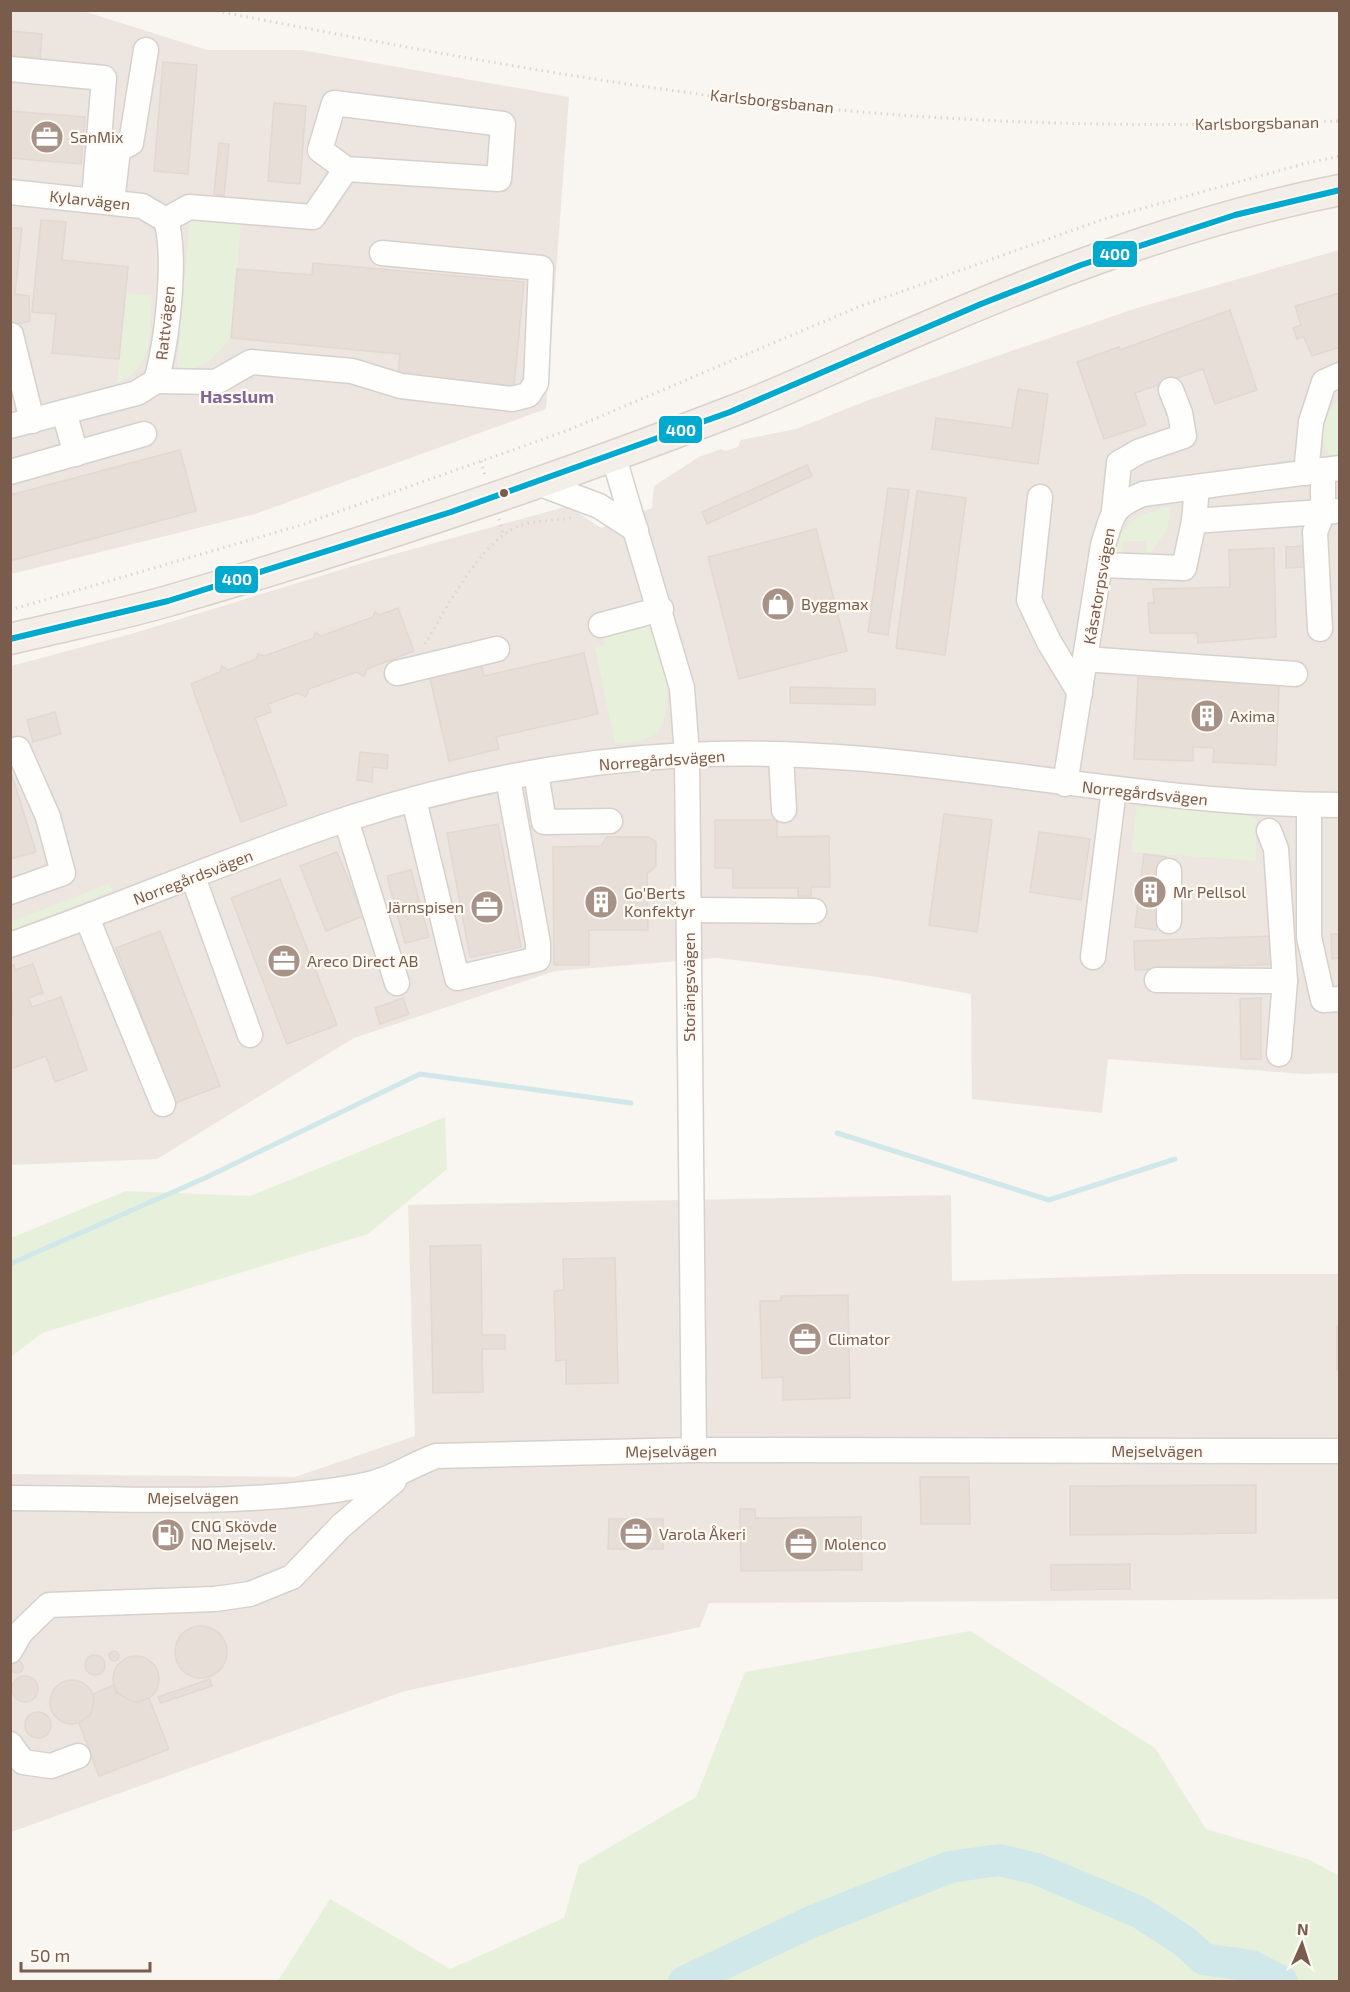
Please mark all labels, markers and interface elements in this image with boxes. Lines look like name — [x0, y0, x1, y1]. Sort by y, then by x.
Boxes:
street label: Karlsborgsbanan — [709, 85, 835, 116]
street label: Karlsborgsbanan — [1195, 112, 1319, 133]
office icon: SanMix — [29, 119, 65, 155]
place label: SanMix — [70, 127, 124, 146]
street label: Kylarvägen — [49, 186, 132, 213]
line badge: 400 — [1092, 240, 1138, 268]
text: 400 — [1100, 244, 1130, 263]
street label: Rattvägen — [151, 285, 178, 361]
district label: Hasslum — [200, 385, 274, 407]
line badge: 400 — [658, 415, 703, 444]
text: 400 — [666, 420, 696, 439]
unlabelled marker — [498, 487, 510, 499]
street label: Kåsatorpsvägen — [1079, 526, 1118, 646]
line badge: 400 — [214, 565, 259, 594]
text: 400 — [222, 569, 252, 588]
shop icon: Byggmax — [760, 586, 796, 622]
place label: Byggmax — [801, 594, 869, 613]
building icon: Axima — [1189, 698, 1225, 734]
place label: Axima — [1230, 706, 1275, 725]
street label: Norregårdsvägen — [598, 746, 726, 773]
street label: Norregårdsvägen — [1081, 776, 1209, 809]
street label: Norregårdsvägen — [130, 845, 255, 908]
building icon: Mr Pellsol — [1132, 874, 1168, 910]
place label: Mr Pellsol — [1173, 882, 1246, 901]
place label: Go'Berts Konfektyr — [624, 883, 696, 920]
building icon: Go'Berts Konfektyr — [583, 884, 619, 920]
office icon: Järnspisen — [469, 889, 505, 925]
place label: Järnspisen — [387, 897, 464, 916]
street label: Storängsvägen — [679, 932, 698, 1042]
office icon: Areco Direct AB — [266, 943, 302, 979]
place label: Areco Direct AB — [307, 951, 418, 970]
office icon: Climator — [787, 1321, 823, 1357]
place label: Climator — [828, 1329, 891, 1348]
street label: Mejselvägen — [625, 1440, 717, 1462]
street label: Mejselvägen — [1111, 1441, 1203, 1461]
street label: Mejselvägen — [147, 1488, 239, 1508]
place label: CNG Skövde NO Mejselv. — [191, 1516, 277, 1554]
office icon: Varola Åkeri — [618, 1516, 654, 1552]
fuel station icon: CNG Skövde NO Mejselv. — [150, 1517, 186, 1553]
place label: Varola Åkeri — [659, 1524, 746, 1543]
office icon: Molenco — [783, 1526, 819, 1562]
place label: Molenco — [824, 1534, 887, 1553]
north arrow — [1272, 1914, 1332, 1974]
text: N — [1297, 1919, 1309, 1938]
scale bar — [21, 1935, 150, 1973]
text: 50 m — [30, 1944, 70, 1966]

